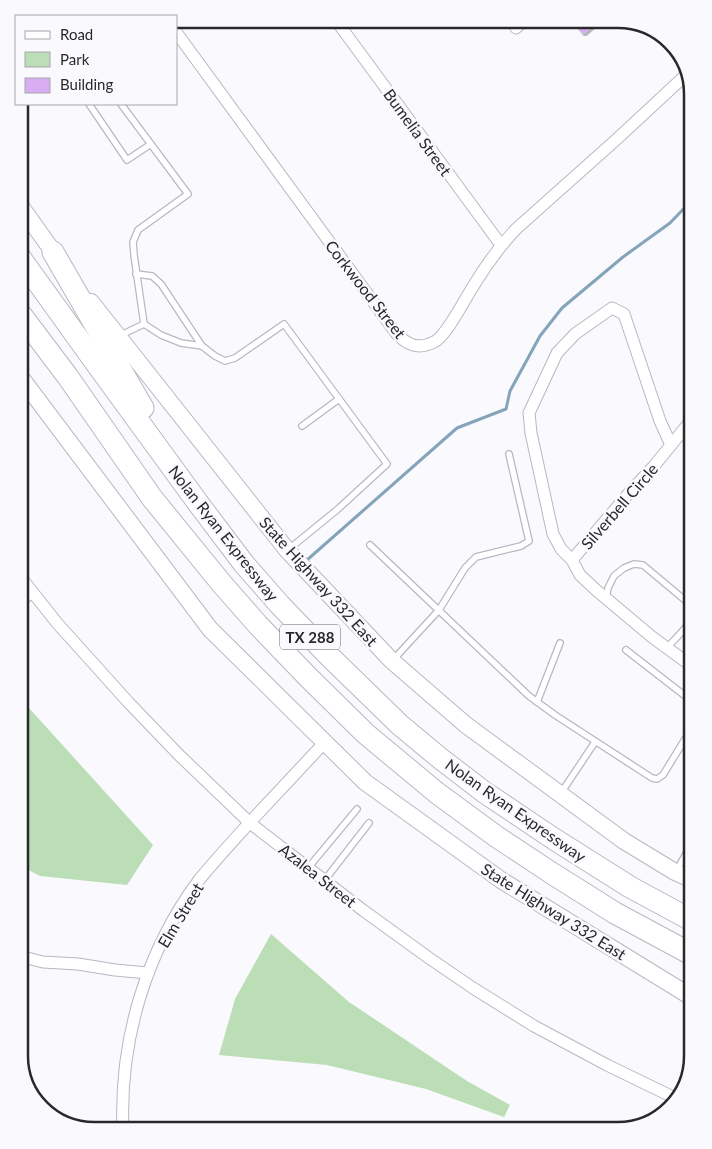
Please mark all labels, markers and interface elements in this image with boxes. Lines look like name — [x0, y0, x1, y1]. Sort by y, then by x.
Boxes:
legend — [15, 15, 178, 105]
text: Road — [60, 25, 93, 43]
text: Park — [60, 50, 90, 68]
text: Building — [60, 75, 113, 93]
street label: Bumelia Street — [380, 85, 456, 179]
street label: Corkwood Street — [322, 236, 410, 342]
street label: Silverbell Circle — [577, 459, 661, 553]
street label: Nolan Ryan Expressway — [165, 461, 283, 605]
street label: State Highway 332 East — [256, 513, 382, 650]
road number: TX 288 — [280, 624, 340, 650]
street label: Nolan Ryan Expressway — [442, 754, 590, 866]
street label: Azalea Street — [276, 839, 360, 911]
street label: State Highway 332 East — [478, 859, 630, 963]
street label: Elm Street — [153, 879, 207, 951]

